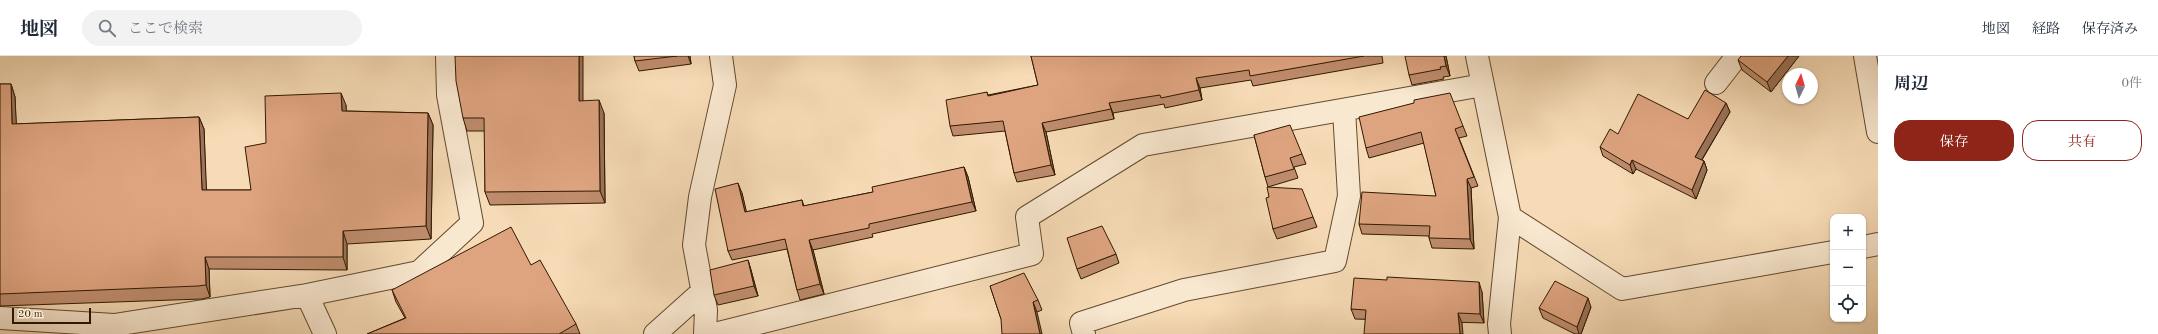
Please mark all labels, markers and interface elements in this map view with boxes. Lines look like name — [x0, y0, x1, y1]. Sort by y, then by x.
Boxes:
search box — [82, 10, 362, 46]
icon: search — [96, 17, 118, 39]
text: 地図 — [20, 21, 58, 40]
text: ここで検索 — [128, 22, 203, 37]
text: 地図 — [1982, 22, 2010, 36]
text: 経路 — [2032, 22, 2060, 36]
text: 保存済み — [2082, 22, 2138, 36]
north arrow — [1782, 68, 1818, 104]
text: 周辺 — [1894, 76, 1928, 93]
text: 0件 — [2121, 77, 2142, 90]
button: 保存 — [1894, 120, 2014, 161]
button: 共有 — [2022, 120, 2142, 161]
map controls — [1830, 214, 1866, 322]
button: + — [1830, 214, 1866, 250]
button: − — [1830, 250, 1866, 286]
button: locate — [1830, 286, 1866, 322]
scale bar — [12, 306, 91, 325]
text: 20 m — [18, 309, 43, 320]

